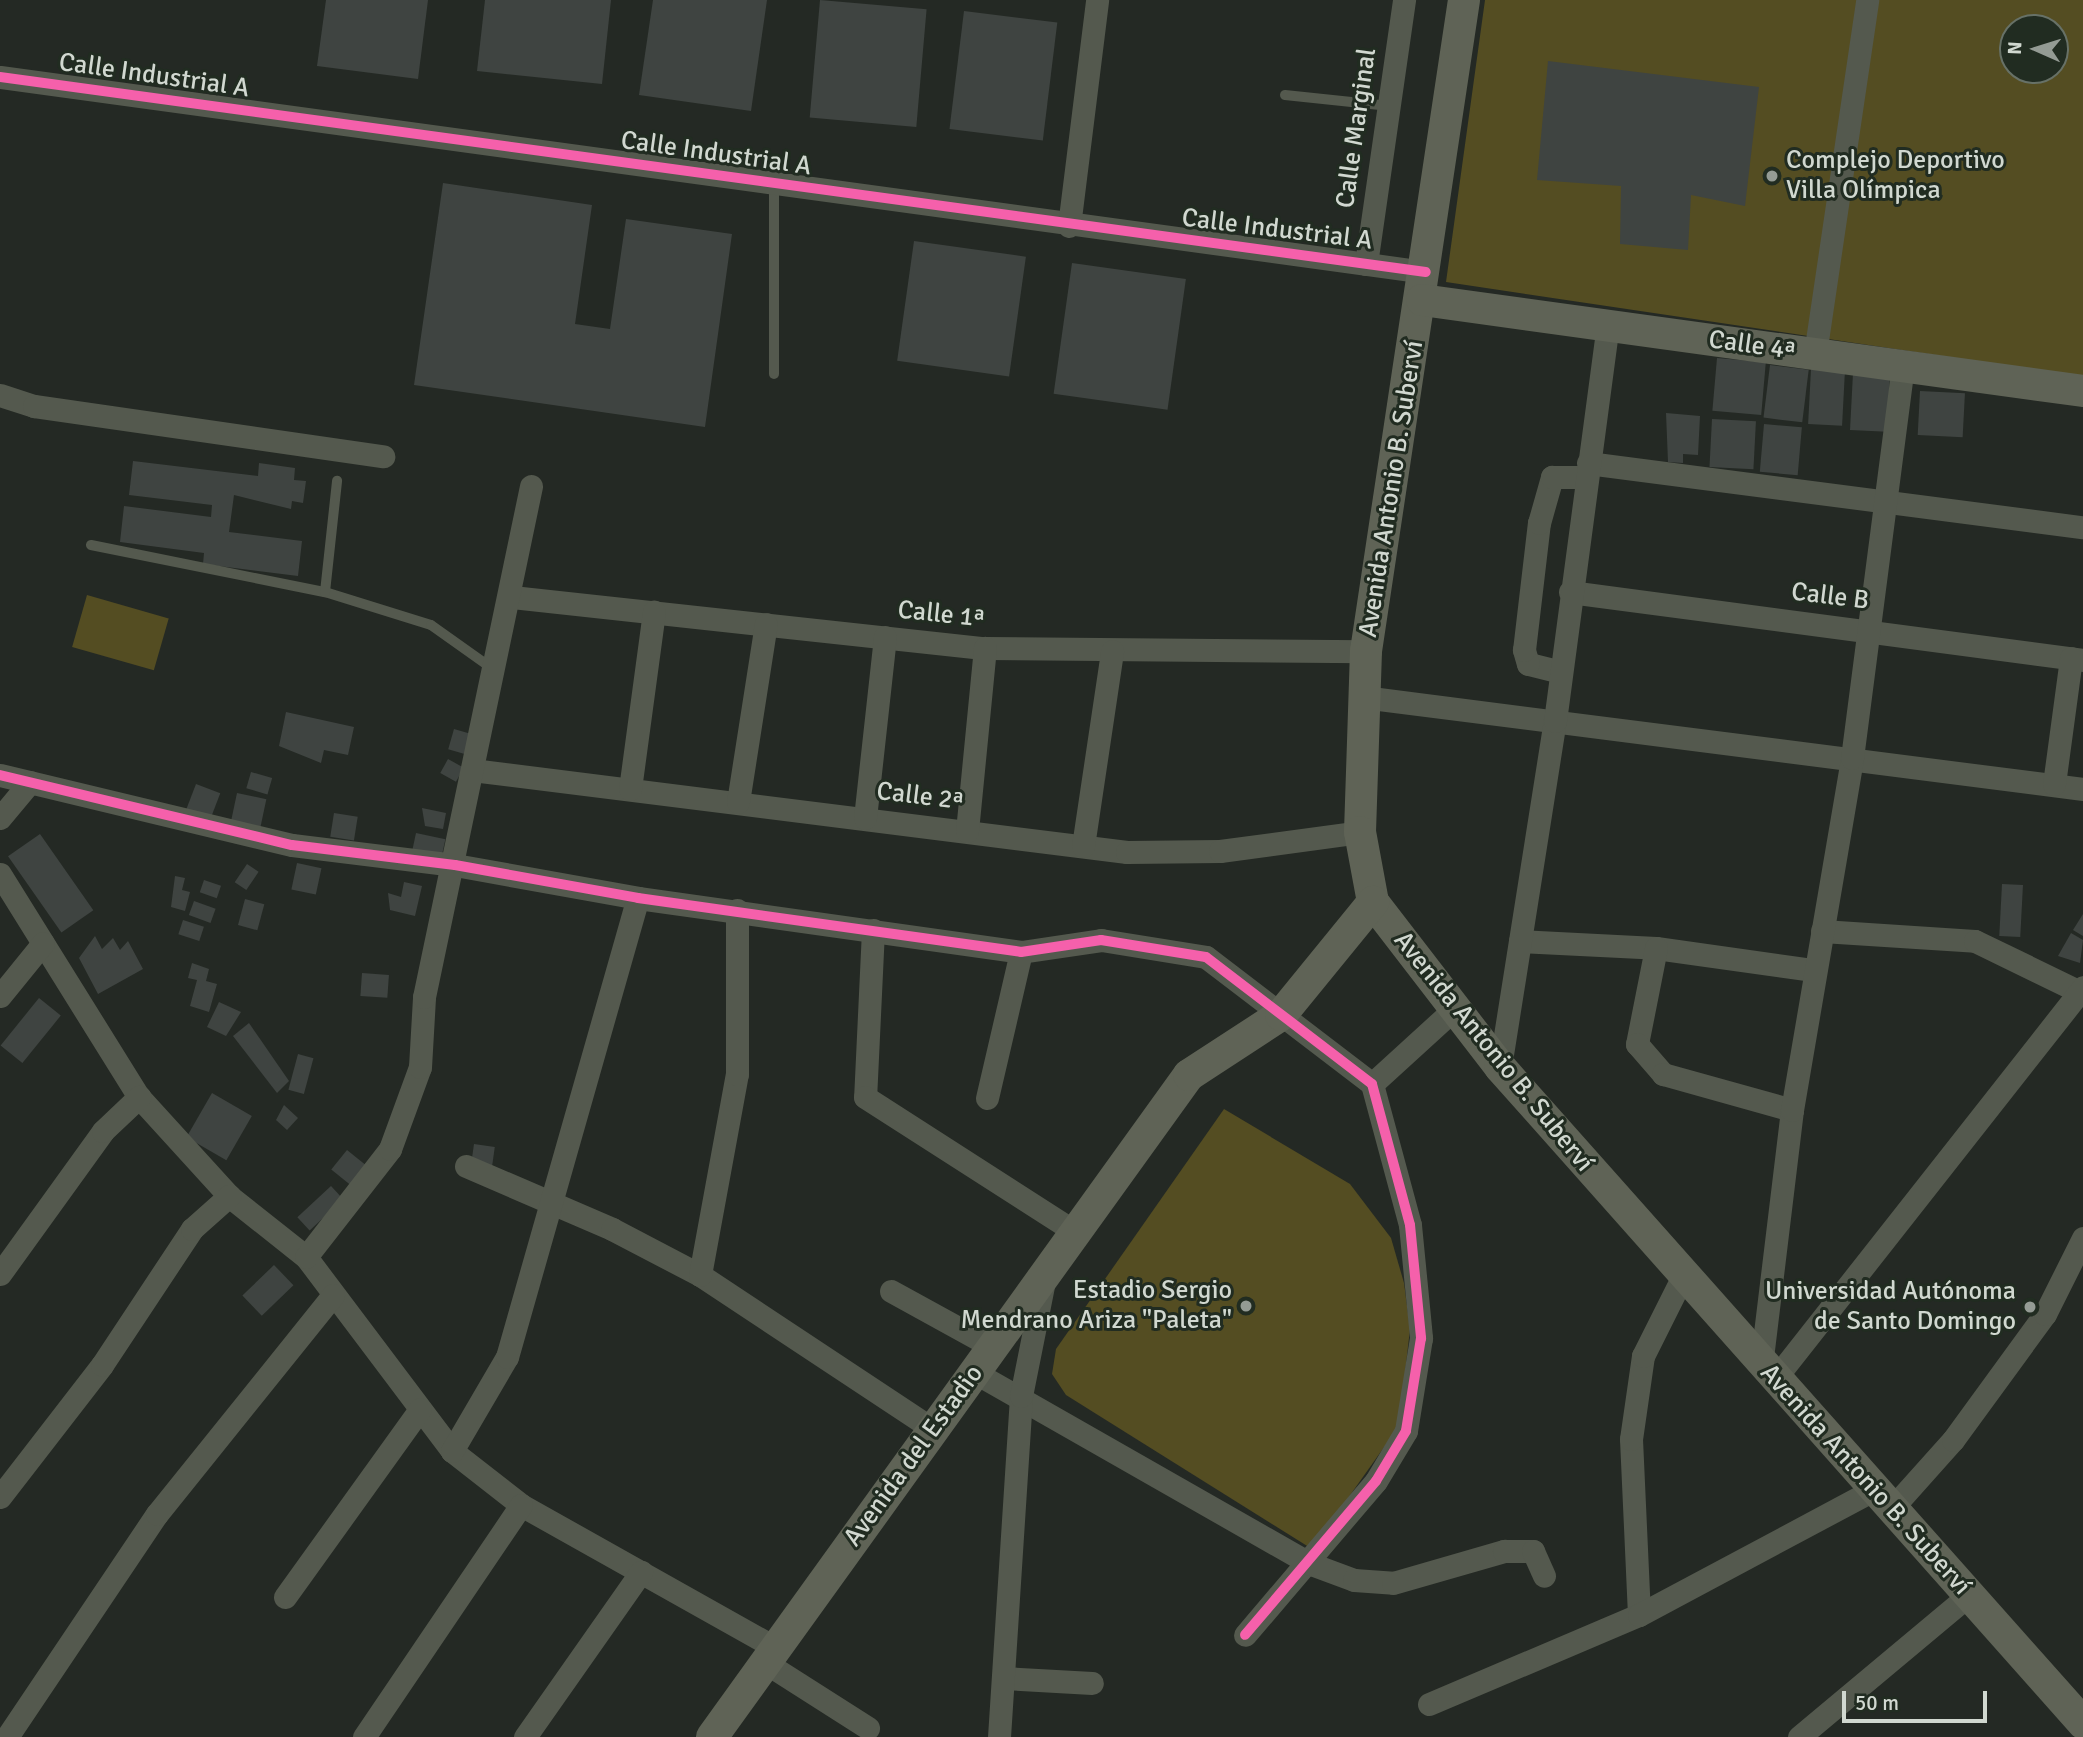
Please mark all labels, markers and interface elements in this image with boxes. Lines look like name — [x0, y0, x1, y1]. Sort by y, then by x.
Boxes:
north arrow — [1999, 14, 2069, 84]
text: N — [2003, 41, 2027, 55]
street label: Calle Marginal — [1330, 46, 1384, 210]
street label: Calle Industrial A — [57, 47, 251, 105]
street label: Calle Industrial A — [619, 125, 813, 183]
place label: Complejo Deportivo Villa Olímpica — [1786, 145, 2005, 206]
marker: Complejo Deportivo Villa Olímpica — [1764, 168, 1780, 184]
street label: Calle Industrial A — [1180, 203, 1374, 257]
street label: Calle 4ª — [1707, 324, 1797, 368]
street label: Avenida Antonio B. Suberví — [1353, 339, 1431, 639]
street label: Calle B — [1789, 577, 1871, 617]
street label: Calle 1ª — [896, 595, 986, 635]
street label: Calle 2ª — [875, 776, 965, 818]
street label: Avenida Antonio B. Suberví — [1387, 926, 1599, 1178]
place label: Estadio Sergio Mendrano Ariza "Paleta" — [961, 1275, 1232, 1336]
place label: Universidad Autónoma de Santo Domingo — [1765, 1276, 2016, 1338]
marker: Estadio Sergio Mendrano Ariza "Paleta" — [1238, 1298, 1254, 1314]
marker: Universidad Autónoma de Santo Domingo — [2022, 1299, 2038, 1315]
street label: Avenida Antonio B. Suberví — [1753, 1358, 1977, 1602]
street label: Avenida del Estadio — [838, 1359, 990, 1553]
scale bar — [1845, 1678, 1990, 1722]
text: 50 m — [1855, 1690, 1899, 1716]

